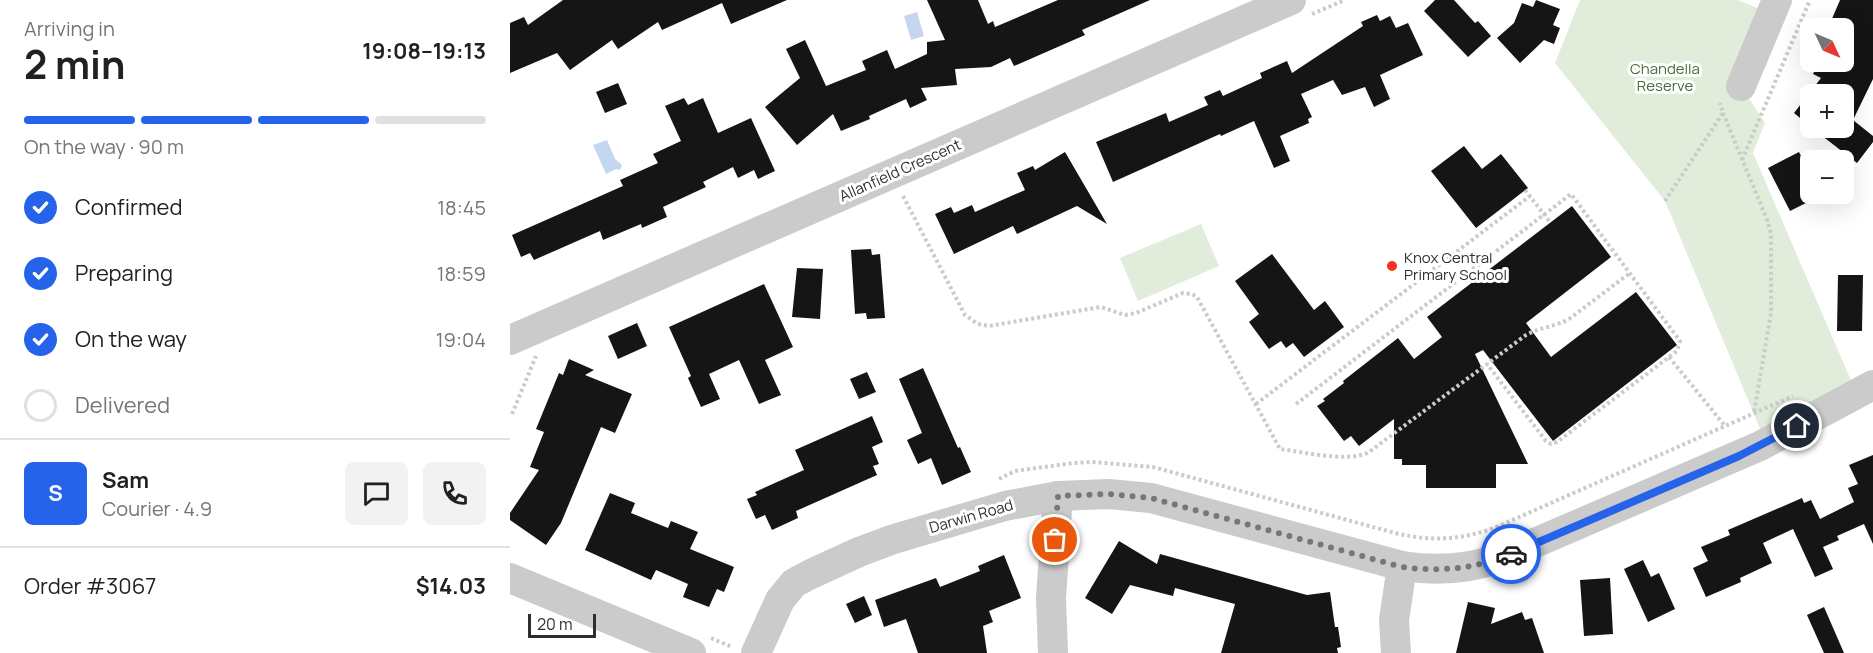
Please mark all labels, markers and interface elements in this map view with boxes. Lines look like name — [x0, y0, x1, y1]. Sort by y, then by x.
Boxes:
text: Arriving in — [24, 15, 115, 42]
north arrow — [1800, 18, 1854, 72]
map controls — [1800, 18, 1854, 204]
text: 19:08–19:13 — [362, 36, 486, 66]
text: 2 min — [24, 37, 125, 91]
park label: Chandella Reserve — [1630, 58, 1700, 96]
button: + — [1800, 84, 1854, 138]
text: On the way · 90 m — [24, 133, 184, 160]
street label: Allanfield Crescent — [836, 134, 964, 206]
button: − — [1800, 150, 1854, 204]
icon: check — [24, 191, 57, 224]
text: Confirmed — [75, 192, 183, 222]
text: 18:45 — [437, 194, 486, 221]
place label: Knox Central Primary School — [1404, 247, 1507, 285]
icon: check — [24, 257, 57, 290]
text: Preparing — [75, 258, 173, 288]
marker: Knox Central Primary School — [1385, 259, 1399, 273]
text: 18:59 — [437, 260, 486, 287]
icon: check — [24, 323, 57, 356]
text: On the way — [75, 324, 187, 354]
text: 19:04 — [436, 326, 486, 353]
text: Delivered — [75, 390, 170, 420]
pin — [1771, 400, 1822, 451]
icon: home — [1780, 409, 1813, 442]
button: chat — [345, 462, 408, 525]
button: phone — [423, 462, 486, 525]
text: Sam — [102, 465, 149, 495]
text: S — [48, 478, 63, 508]
street label: Darwin Road — [927, 494, 1015, 538]
text: Courier · 4.9 — [102, 495, 212, 522]
pin — [1029, 514, 1080, 565]
icon: bag — [1038, 523, 1071, 556]
courier — [1481, 524, 1541, 584]
icon: car — [1495, 538, 1528, 571]
text: Order #3067 — [24, 571, 156, 601]
text: $14.03 — [416, 571, 486, 601]
scale bar — [528, 611, 596, 638]
text: 20 m — [537, 613, 573, 635]

